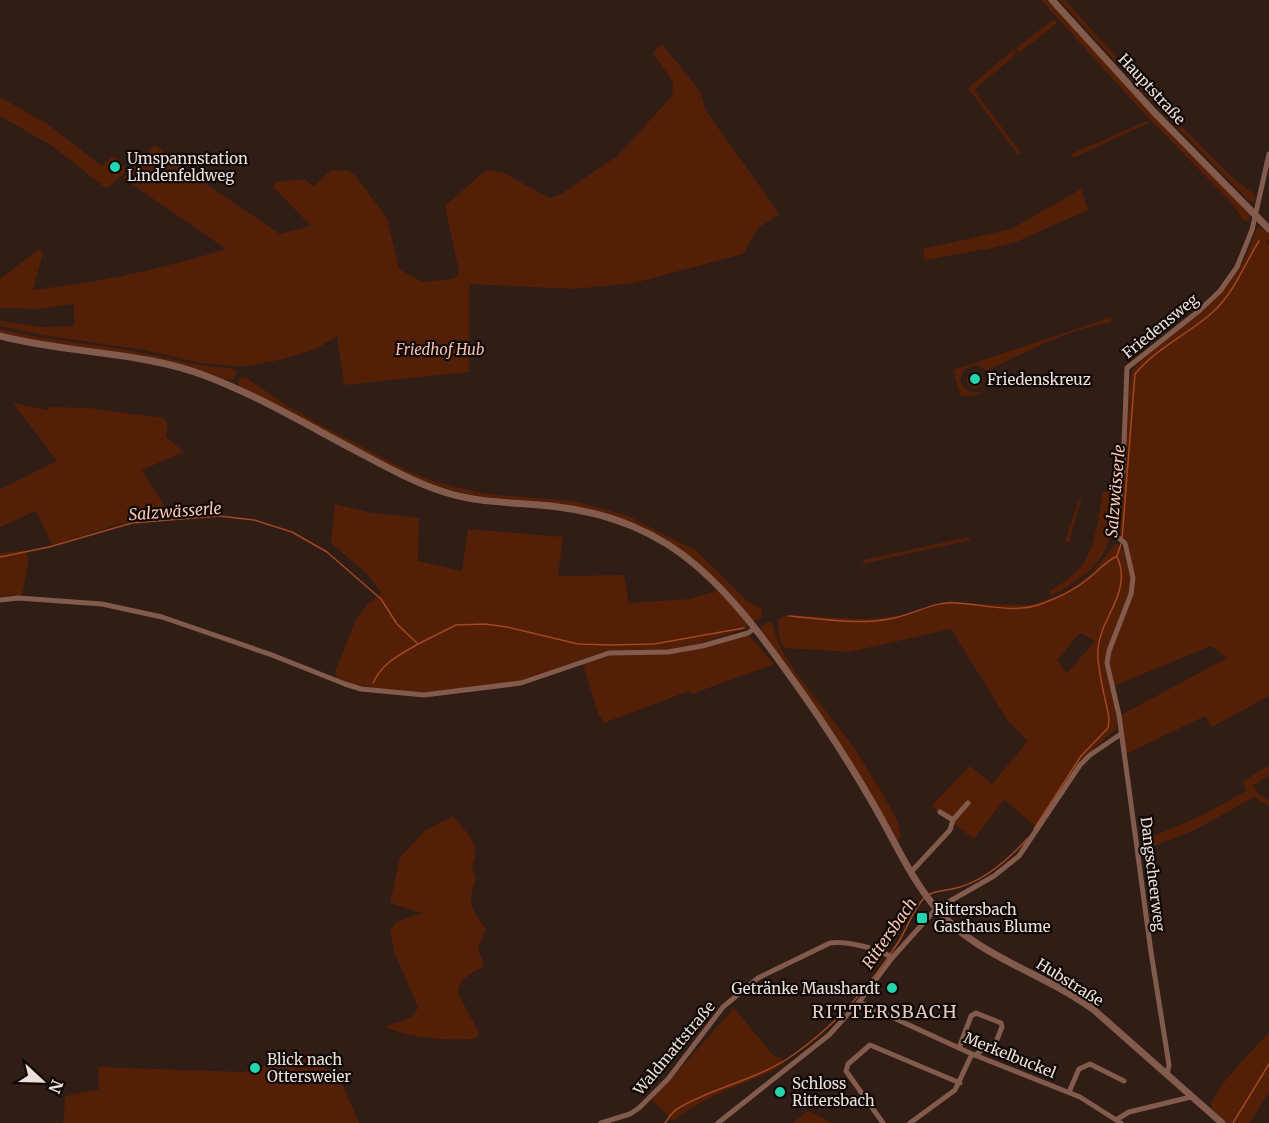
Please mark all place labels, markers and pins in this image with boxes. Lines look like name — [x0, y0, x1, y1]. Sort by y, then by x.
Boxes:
place label: Umspannstation Lindenfeldweg — [127, 149, 248, 185]
marker: Umspannstation Lindenfeldweg — [108, 160, 122, 174]
place label: Friedenskreuz — [987, 370, 1091, 389]
marker: Friedenskreuz — [968, 372, 982, 386]
place label: Rittersbach Gasthaus Blume — [934, 900, 1051, 936]
marker: Rittersbach Gasthaus Blume — [915, 911, 929, 925]
place label: Getränke Maushardt — [732, 979, 880, 998]
marker: Getränke Maushardt — [885, 981, 899, 995]
place label: Blick nach Ottersweier — [267, 1050, 351, 1086]
marker: Blick nach Ottersweier — [248, 1061, 262, 1075]
place label: Schloss Rittersbach — [792, 1074, 875, 1110]
marker: Schloss Rittersbach — [773, 1085, 787, 1099]

